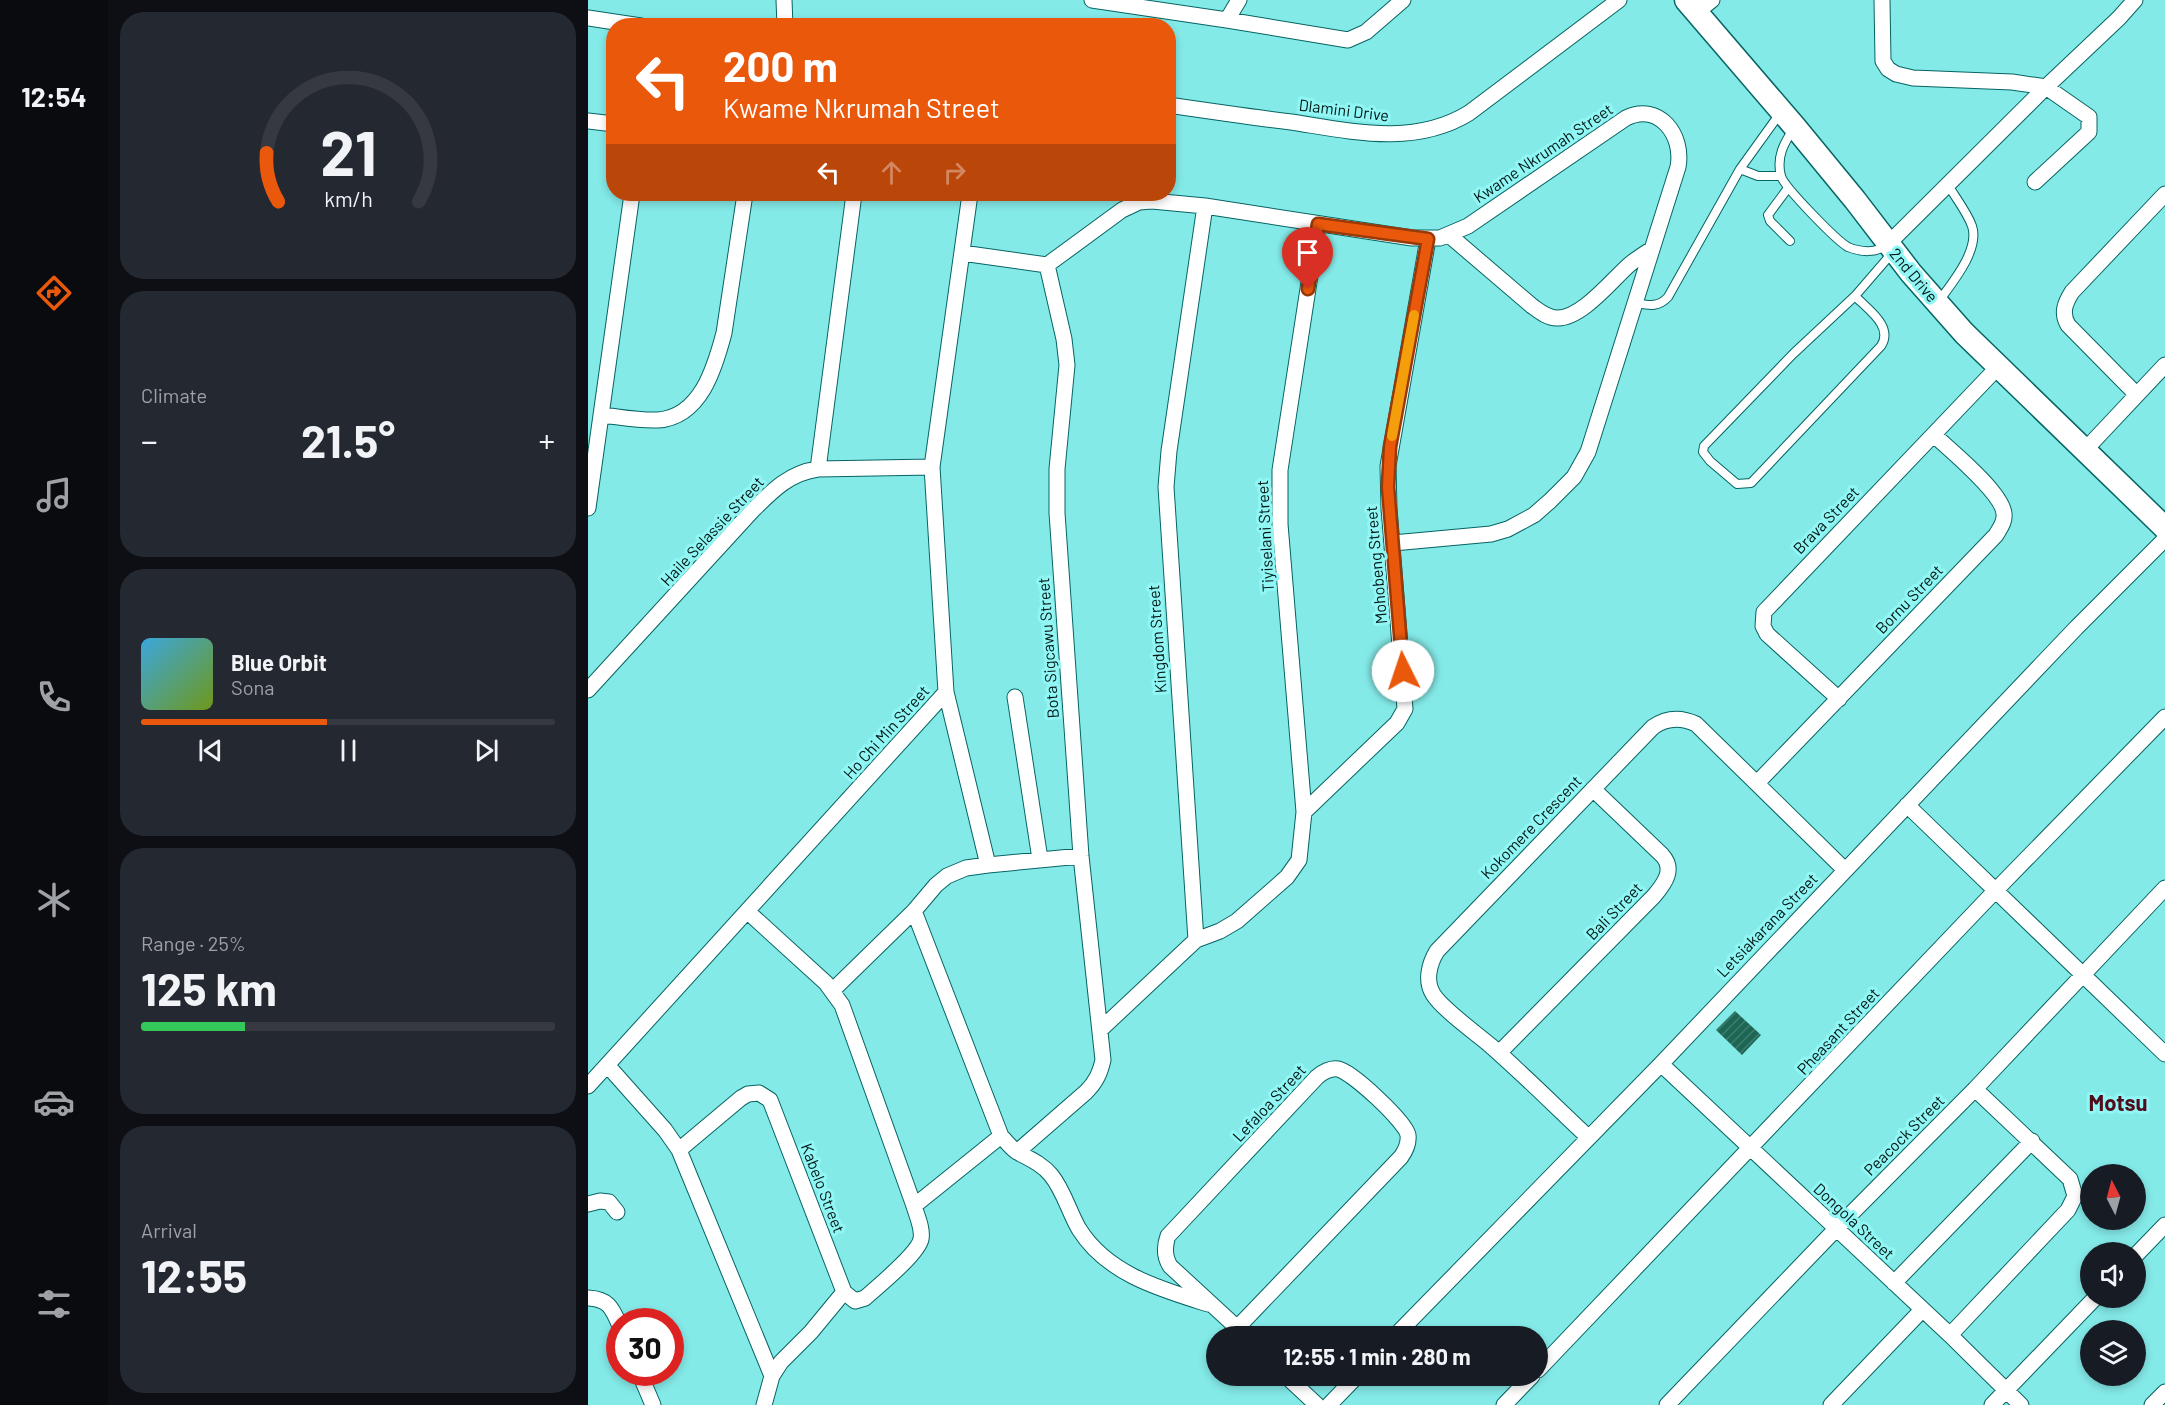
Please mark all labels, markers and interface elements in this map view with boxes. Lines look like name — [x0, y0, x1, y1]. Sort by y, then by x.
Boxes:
text: 200 m — [723, 40, 838, 90]
icon: left — [624, 42, 702, 120]
text: 12:54 — [21, 80, 87, 112]
text: Kwame Nkrumah Street — [723, 91, 1000, 123]
street label: Dlamini Drive — [1298, 95, 1390, 124]
street label: Kwame Nkrumah Street — [1469, 99, 1616, 206]
text: 21 — [320, 114, 376, 188]
icon: left — [812, 156, 845, 189]
icon: ahead — [875, 156, 908, 189]
icon: right — [938, 156, 971, 189]
text: km/h — [324, 187, 372, 212]
pin — [1282, 227, 1333, 289]
icon: arrive — [1291, 236, 1324, 269]
street label: 2nd Drive — [1886, 244, 1942, 306]
icon: directions — [33, 272, 75, 314]
text: Climate — [141, 383, 207, 407]
text: 21.5° — [301, 413, 395, 467]
text: − — [141, 420, 158, 460]
text: + — [539, 420, 555, 460]
street label: Haile Selassie Street — [656, 472, 767, 589]
icon: music — [33, 474, 75, 516]
street label: Tiyiselani Street — [1252, 480, 1277, 592]
street label: Brava Street — [1789, 482, 1862, 557]
street label: Mohobeng Street — [1361, 505, 1390, 625]
street label: Bornu Street — [1871, 560, 1946, 637]
street label: Bota Sigcawu Street — [1033, 577, 1062, 719]
street label: Kingdom Street — [1143, 584, 1170, 694]
position arrow — [1371, 639, 1435, 703]
text: Blue Orbit — [231, 649, 327, 675]
text: Sona — [231, 675, 275, 699]
icon: phone — [33, 676, 75, 718]
street label: Ho Chi Min Street — [839, 681, 933, 782]
icon: previous — [194, 734, 227, 767]
icon: pause — [332, 734, 365, 767]
icon: next — [470, 734, 503, 767]
street label: Kokomere Crescent — [1476, 771, 1585, 882]
street label: Letsiakarana Street — [1712, 869, 1821, 981]
street label: Bali Street — [1582, 878, 1646, 943]
icon: climate — [33, 879, 75, 921]
text: Range · 25% — [141, 931, 246, 955]
text: 125 km — [141, 961, 277, 1015]
street label: Pheasant Street — [1793, 983, 1883, 1078]
street label: Lefaloa Street — [1228, 1060, 1309, 1145]
icon: car — [33, 1081, 75, 1123]
district label: Motsu — [2088, 1089, 2148, 1115]
street label: Peacock Street — [1859, 1090, 1948, 1179]
street label: Kabelo Street — [798, 1140, 849, 1235]
north arrow — [2080, 1164, 2146, 1230]
map controls — [2080, 1164, 2146, 1386]
street label: Dongola Street — [1810, 1178, 1899, 1263]
text: Arrival — [141, 1218, 197, 1242]
button: sound — [2080, 1242, 2146, 1308]
text: 12:55 — [141, 1248, 247, 1302]
icon: filters — [33, 1283, 75, 1325]
speed limit sign: 30 — [606, 1308, 684, 1386]
button: layers — [2080, 1320, 2146, 1386]
text: 12:55 · 1 min · 280 m — [1283, 1343, 1471, 1369]

